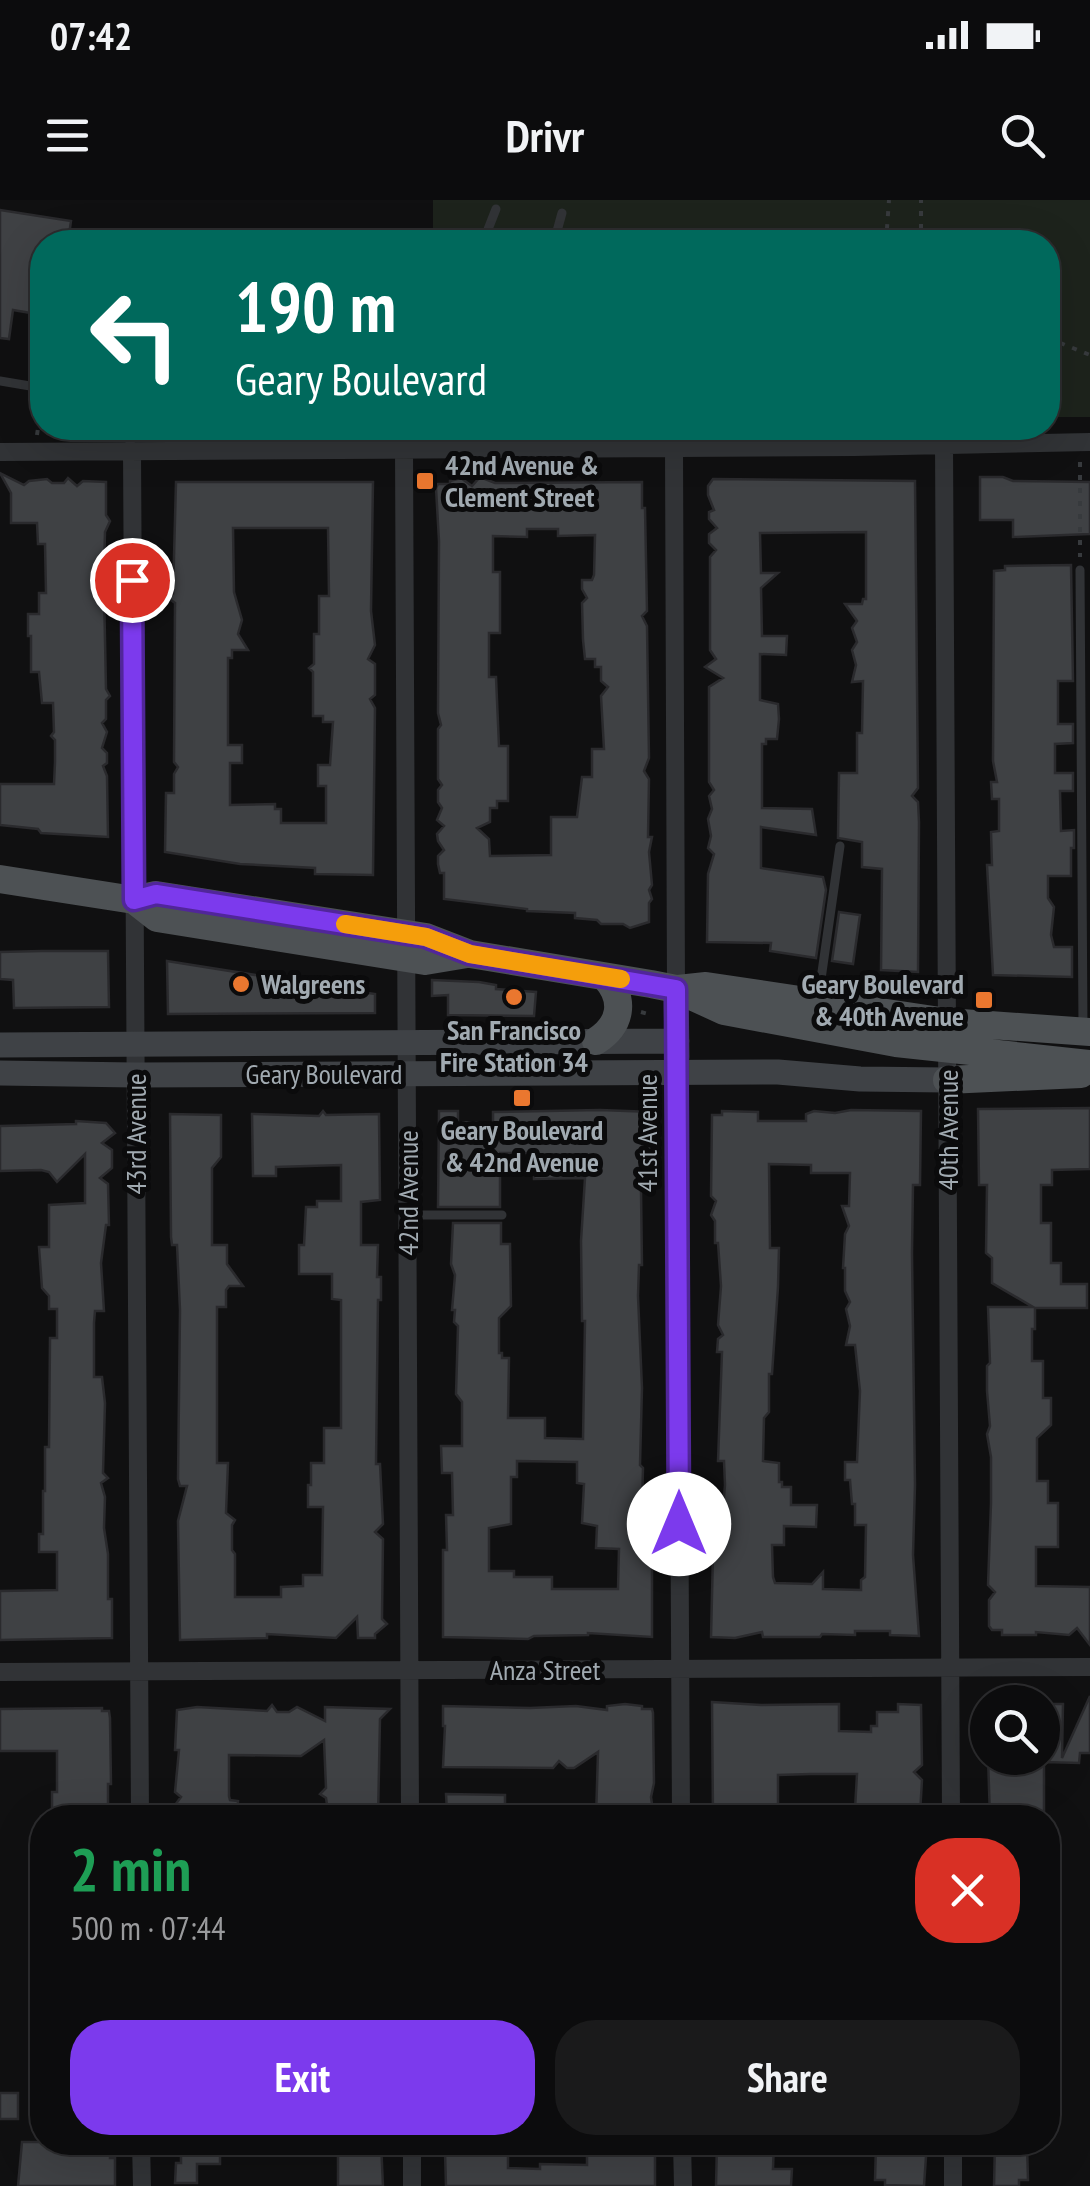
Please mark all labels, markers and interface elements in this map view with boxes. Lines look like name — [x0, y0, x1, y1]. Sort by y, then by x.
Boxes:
text: 07:42 — [50, 11, 132, 60]
text: Drivr — [506, 106, 584, 164]
icon: menu — [40, 108, 95, 163]
icon: search — [995, 108, 1050, 163]
text: 190 m — [235, 261, 396, 351]
icon: left — [70, 270, 200, 400]
text: Geary Boulevard — [235, 349, 487, 407]
place label: 42nd Avenue & Clement Street — [445, 446, 599, 515]
marker: 42nd Avenue & Clement Street — [414, 470, 436, 492]
pin — [90, 538, 175, 623]
icon: arrive — [105, 553, 160, 608]
place label: Walgreens — [260, 965, 365, 1002]
place label: Geary Boulevard & 40th Avenue — [802, 965, 964, 1034]
marker: Walgreens — [230, 973, 252, 995]
marker: San Francisco Fire Station 34 — [503, 986, 525, 1008]
marker: Geary Boulevard & 40th Avenue — [973, 989, 995, 1011]
place label: San Francisco Fire Station 34 — [440, 1011, 589, 1080]
street label: Geary Boulevard — [246, 1055, 402, 1092]
street label: 40th Avenue — [929, 1069, 966, 1191]
street label: 43rd Avenue — [117, 1074, 154, 1195]
street label: 41st Avenue — [628, 1074, 665, 1192]
marker: Geary Boulevard & 42nd Avenue — [511, 1087, 533, 1109]
place label: Geary Boulevard & 42nd Avenue — [441, 1111, 603, 1180]
street label: 42nd Avenue — [389, 1130, 426, 1256]
position arrow — [627, 1472, 731, 1576]
street label: Anza Street — [490, 1651, 601, 1688]
map controls — [970, 1685, 1060, 1775]
button: search — [970, 1685, 1060, 1775]
text: 2 min — [70, 1830, 191, 1908]
button: close — [915, 1838, 1020, 1943]
text: 500 m · 07:44 — [70, 1907, 225, 1949]
button: Exit — [70, 2020, 535, 2135]
button: Share — [555, 2020, 1020, 2135]

